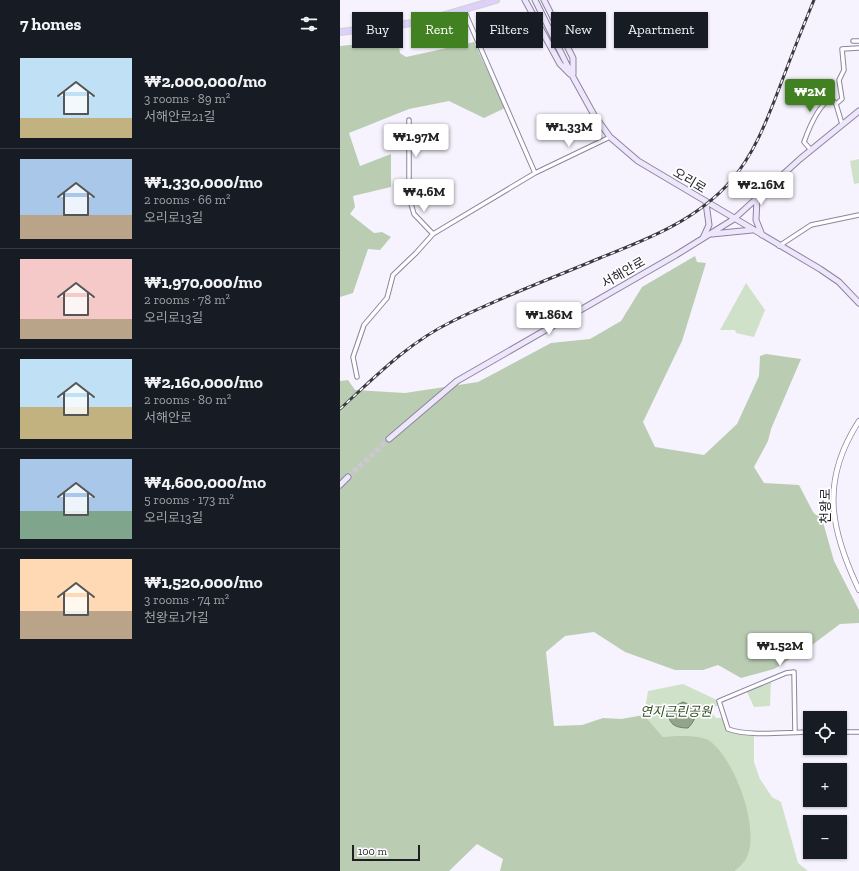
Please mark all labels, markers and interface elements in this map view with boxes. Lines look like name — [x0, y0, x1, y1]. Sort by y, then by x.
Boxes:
chip: Buy — [352, 12, 403, 48]
chip: Rent — [411, 12, 468, 48]
chip: Filters — [476, 12, 543, 48]
chip: New — [551, 12, 606, 48]
chip: Apartment — [614, 12, 708, 48]
icon: filters — [298, 13, 320, 35]
text: 7 homes — [20, 14, 81, 34]
text: ₩2,000,000/mo — [144, 71, 266, 91]
icon: home — [52, 74, 100, 122]
pin: ₩2M — [791, 79, 829, 113]
text: ₩2M — [794, 84, 826, 99]
text: 3 rooms · 89 m² — [144, 91, 230, 106]
text: 서해안로21길 — [144, 109, 216, 124]
pin: ₩1.33M — [536, 114, 602, 148]
text: ₩1.33M — [545, 119, 593, 134]
pin: ₩1.97M — [383, 124, 449, 158]
text: ₩1.97M — [393, 129, 439, 144]
street label: 오리로 — [670, 165, 709, 196]
text: ₩1,330,000/mo — [144, 172, 263, 192]
pin: ₩2.16M — [728, 172, 794, 206]
icon: home — [52, 175, 100, 223]
text: ₩2.16M — [737, 177, 785, 192]
pin: ₩4.6M — [396, 179, 452, 213]
text: ₩4.6M — [403, 184, 445, 199]
text: 2 rooms · 66 m² — [144, 192, 231, 207]
text: 오리로13길 — [144, 210, 203, 225]
street label: 서해안로 — [599, 254, 648, 291]
text: ₩1,970,000/mo — [144, 272, 262, 292]
icon: home — [52, 275, 100, 323]
text: 2 rooms · 78 m² — [144, 292, 230, 307]
pin: ₩1.86M — [516, 302, 582, 336]
text: ₩1.86M — [525, 307, 573, 322]
text: 오리로13길 — [144, 310, 203, 325]
text: ₩2,160,000/mo — [144, 372, 263, 392]
icon: home — [52, 375, 100, 423]
text: 2 rooms · 80 m² — [144, 392, 231, 407]
text: 서해안로 — [144, 410, 192, 425]
text: ₩4,600,000/mo — [144, 472, 266, 492]
icon: home — [52, 475, 100, 523]
street label: 천왕로 — [818, 488, 833, 524]
text: 5 rooms · 173 m² — [144, 492, 234, 507]
text: 오리로13길 — [144, 510, 203, 525]
text: ₩1,520,000/mo — [144, 572, 263, 592]
icon: home — [52, 575, 100, 623]
text: 3 rooms · 74 m² — [144, 592, 229, 607]
text: 천왕로1가길 — [144, 610, 209, 625]
pin: ₩1.52M — [747, 633, 813, 667]
text: ₩1.52M — [756, 638, 804, 653]
park label: 연지근린공원 — [640, 704, 713, 719]
map controls — [803, 711, 847, 859]
button: locate — [803, 711, 847, 755]
button: + — [803, 763, 847, 807]
button: − — [803, 815, 847, 859]
scale bar — [352, 843, 420, 862]
text: 100 m — [358, 845, 387, 858]

